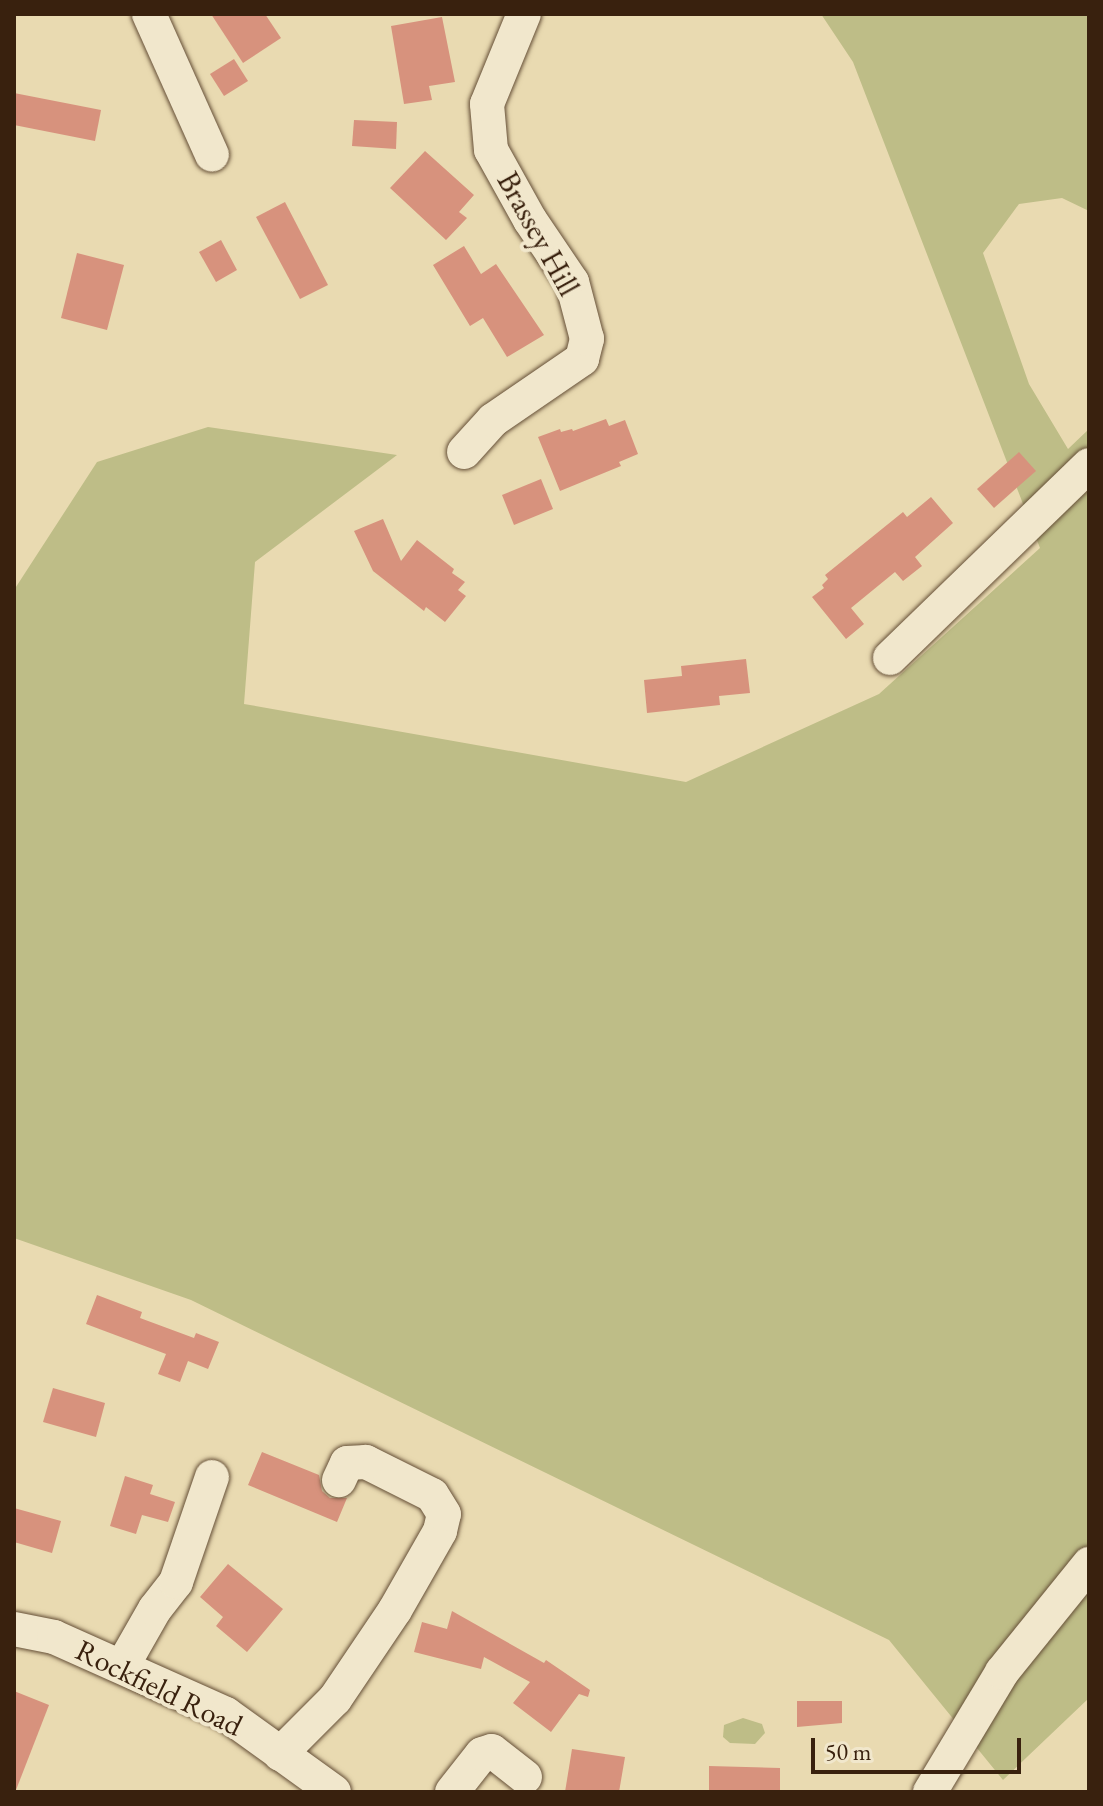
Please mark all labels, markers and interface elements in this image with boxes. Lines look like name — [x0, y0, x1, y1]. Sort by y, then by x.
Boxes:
street label: Brassey Hill — [489, 166, 587, 302]
street label: Rockfield Road — [70, 1632, 248, 1744]
scale bar — [815, 1722, 1025, 1772]
text: 50 m — [825, 1736, 872, 1767]

